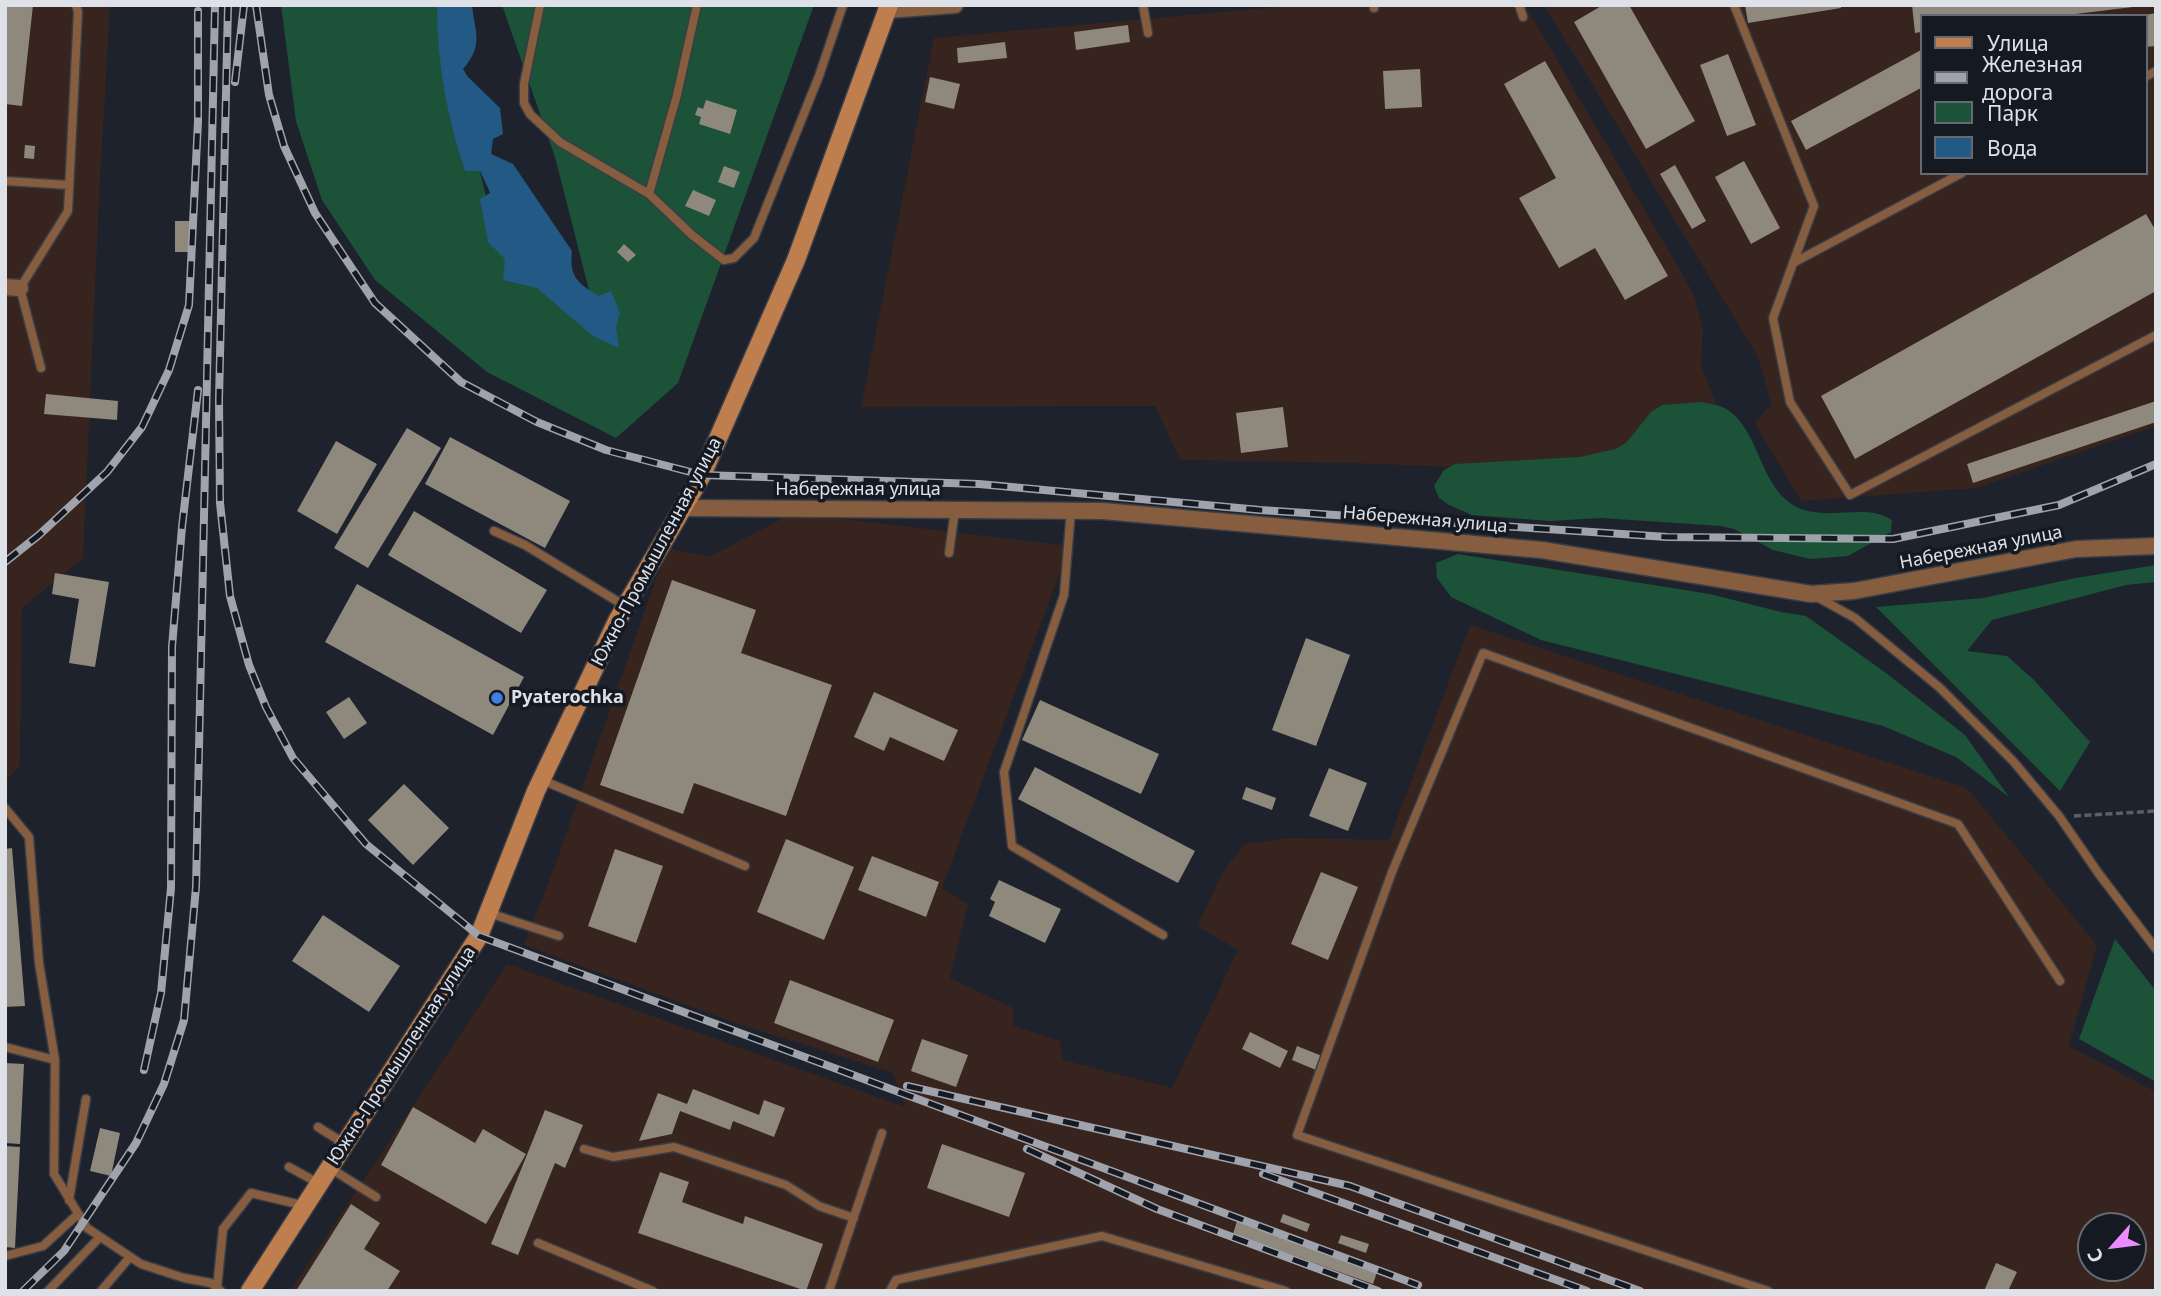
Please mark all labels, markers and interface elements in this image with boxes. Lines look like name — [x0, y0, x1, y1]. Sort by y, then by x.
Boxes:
legend — [1920, 14, 2147, 175]
text: Улица — [1987, 29, 2049, 57]
text: Железная дорога — [1982, 50, 2083, 106]
text: Парк — [1987, 99, 2038, 127]
text: Вода — [1987, 134, 2037, 162]
street label: Южно-Промышленная улица — [587, 434, 727, 670]
street label: Набережная улица — [775, 479, 941, 501]
street label: Набережная улица — [1342, 502, 1508, 538]
street label: Набережная улица — [1898, 522, 2064, 574]
place label: Pyaterochka — [511, 687, 624, 709]
marker: Pyaterochka — [489, 690, 505, 706]
street label: Южно-Промышленная улица — [323, 943, 481, 1169]
north arrow — [2077, 1212, 2147, 1282]
text: С — [2081, 1244, 2110, 1267]

